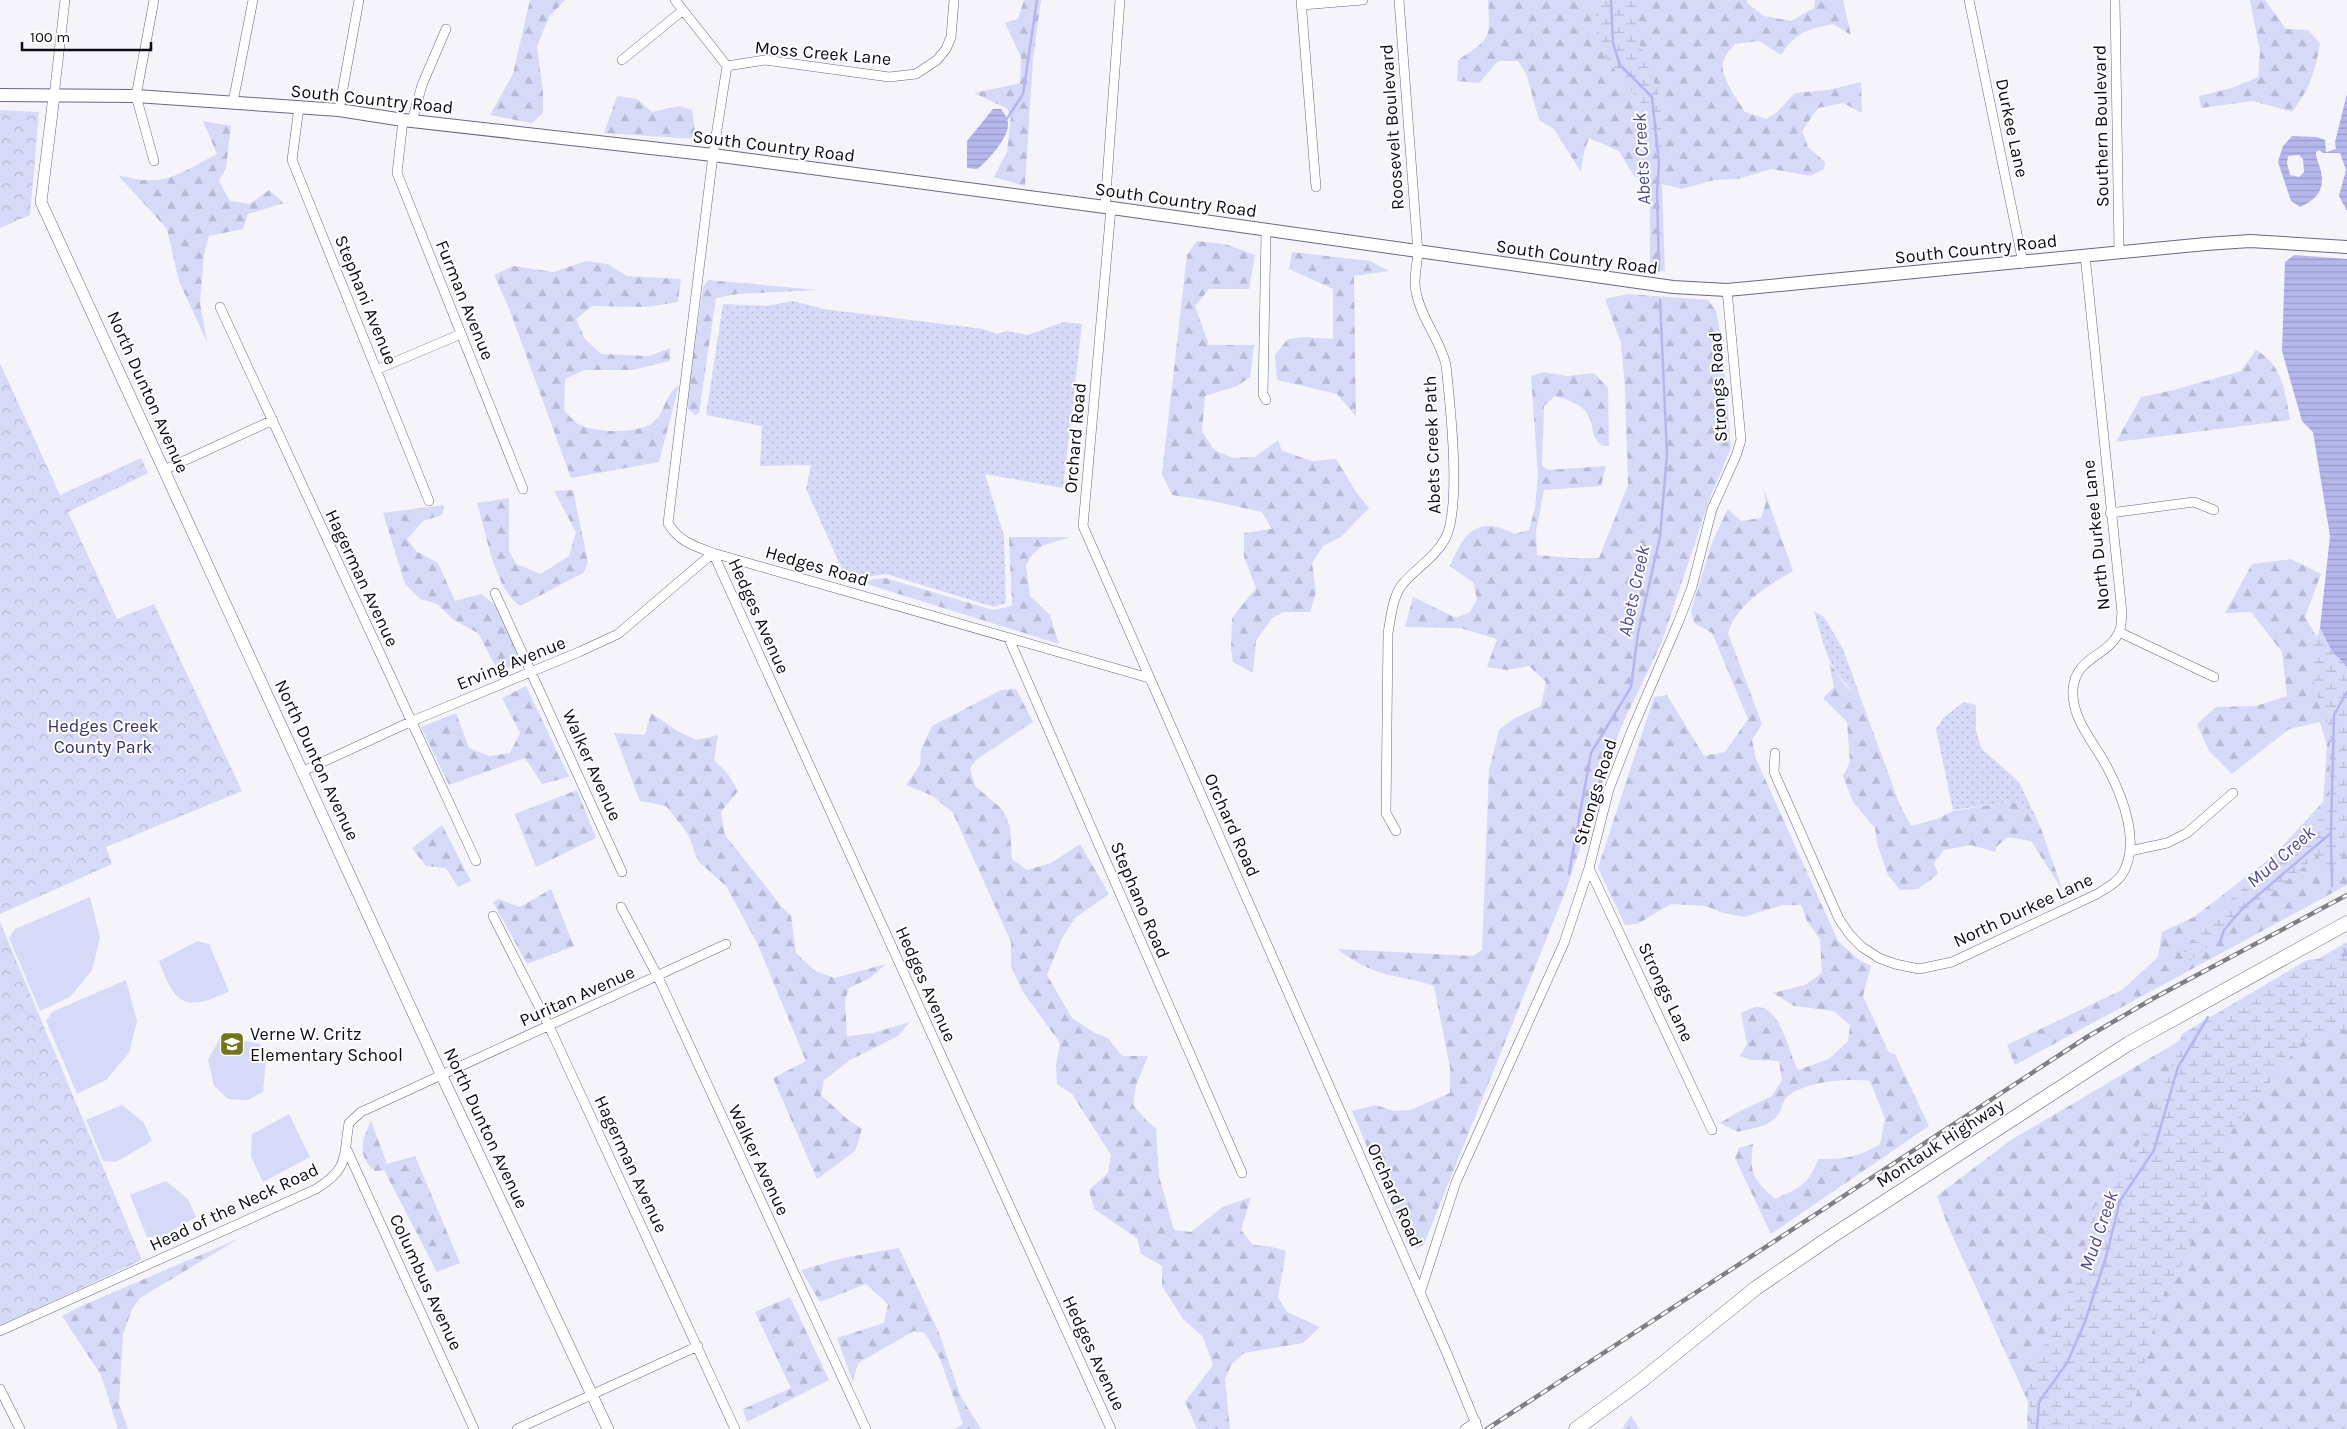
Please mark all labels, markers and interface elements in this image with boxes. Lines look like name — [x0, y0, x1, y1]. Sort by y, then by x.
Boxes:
scale bar — [22, 20, 151, 52]
text: 100 m — [30, 28, 70, 46]
street label: Moss Creek Lane — [754, 36, 892, 70]
street label: Roosevelt Boulevard — [1375, 43, 1409, 211]
street label: Southern Boulevard — [2089, 45, 2113, 207]
street label: Durkee Lane — [1991, 76, 2033, 180]
street label: South Country Road — [290, 80, 454, 118]
water label: Abets Creek — [1629, 112, 1655, 206]
street label: South Country Road — [692, 125, 856, 167]
street label: South Country Road — [1093, 178, 1259, 222]
street label: South Country Road — [1894, 230, 2058, 268]
street label: Stephani Avenue — [330, 232, 402, 368]
street label: South Country Road — [1494, 235, 1660, 279]
street label: Furman Avenue — [431, 237, 499, 363]
street label: North Dunton Avenue — [102, 308, 194, 476]
street label: Strongs Road — [1704, 331, 1732, 443]
street label: Abets Creek Path — [1419, 375, 1445, 515]
street label: Orchard Road — [1059, 382, 1091, 494]
street label: North Durkee Lane — [2077, 459, 2115, 611]
street label: Hagerman Avenue — [321, 506, 403, 650]
street label: Hedges Road — [763, 541, 871, 591]
water label: Abets Creek — [1614, 543, 1654, 638]
street label: Hedges Avenue — [724, 555, 794, 677]
street label: Erving Avenue — [453, 631, 569, 695]
street label: North Dunton Avenue — [270, 676, 364, 844]
street label: Walker Avenue — [558, 706, 626, 824]
park label: Hedges Creek County Park — [47, 715, 159, 758]
street label: Strongs Road — [1568, 736, 1622, 848]
street label: Orchard Road — [1199, 770, 1265, 880]
water label: Mud Creek — [2242, 821, 2320, 893]
street label: Stephano Road — [1106, 838, 1174, 962]
street label: North Durkee Lane — [1950, 868, 2096, 952]
street label: Hedges Avenue — [891, 923, 961, 1045]
street label: Strongs Lane — [1633, 939, 1699, 1045]
street label: Puritan Avenue — [516, 961, 638, 1031]
place label: Verne W. Critz Elementary School — [250, 1023, 403, 1066]
school or university icon: Verne W. Critz Elementary School — [219, 1031, 245, 1057]
street label: North Dunton Avenue — [439, 1044, 533, 1212]
street label: Hagerman Avenue — [590, 1092, 672, 1236]
street label: Montauk Highway — [1872, 1093, 2008, 1192]
street label: Walker Avenue — [724, 1101, 794, 1219]
street label: Orchard Road — [1362, 1140, 1428, 1250]
street label: Head of the Neck Road — [146, 1158, 322, 1256]
water label: Mud Creek — [2075, 1188, 2123, 1274]
street label: Columbus Avenue — [385, 1210, 467, 1354]
street label: Hedges Avenue — [1058, 1292, 1130, 1414]

